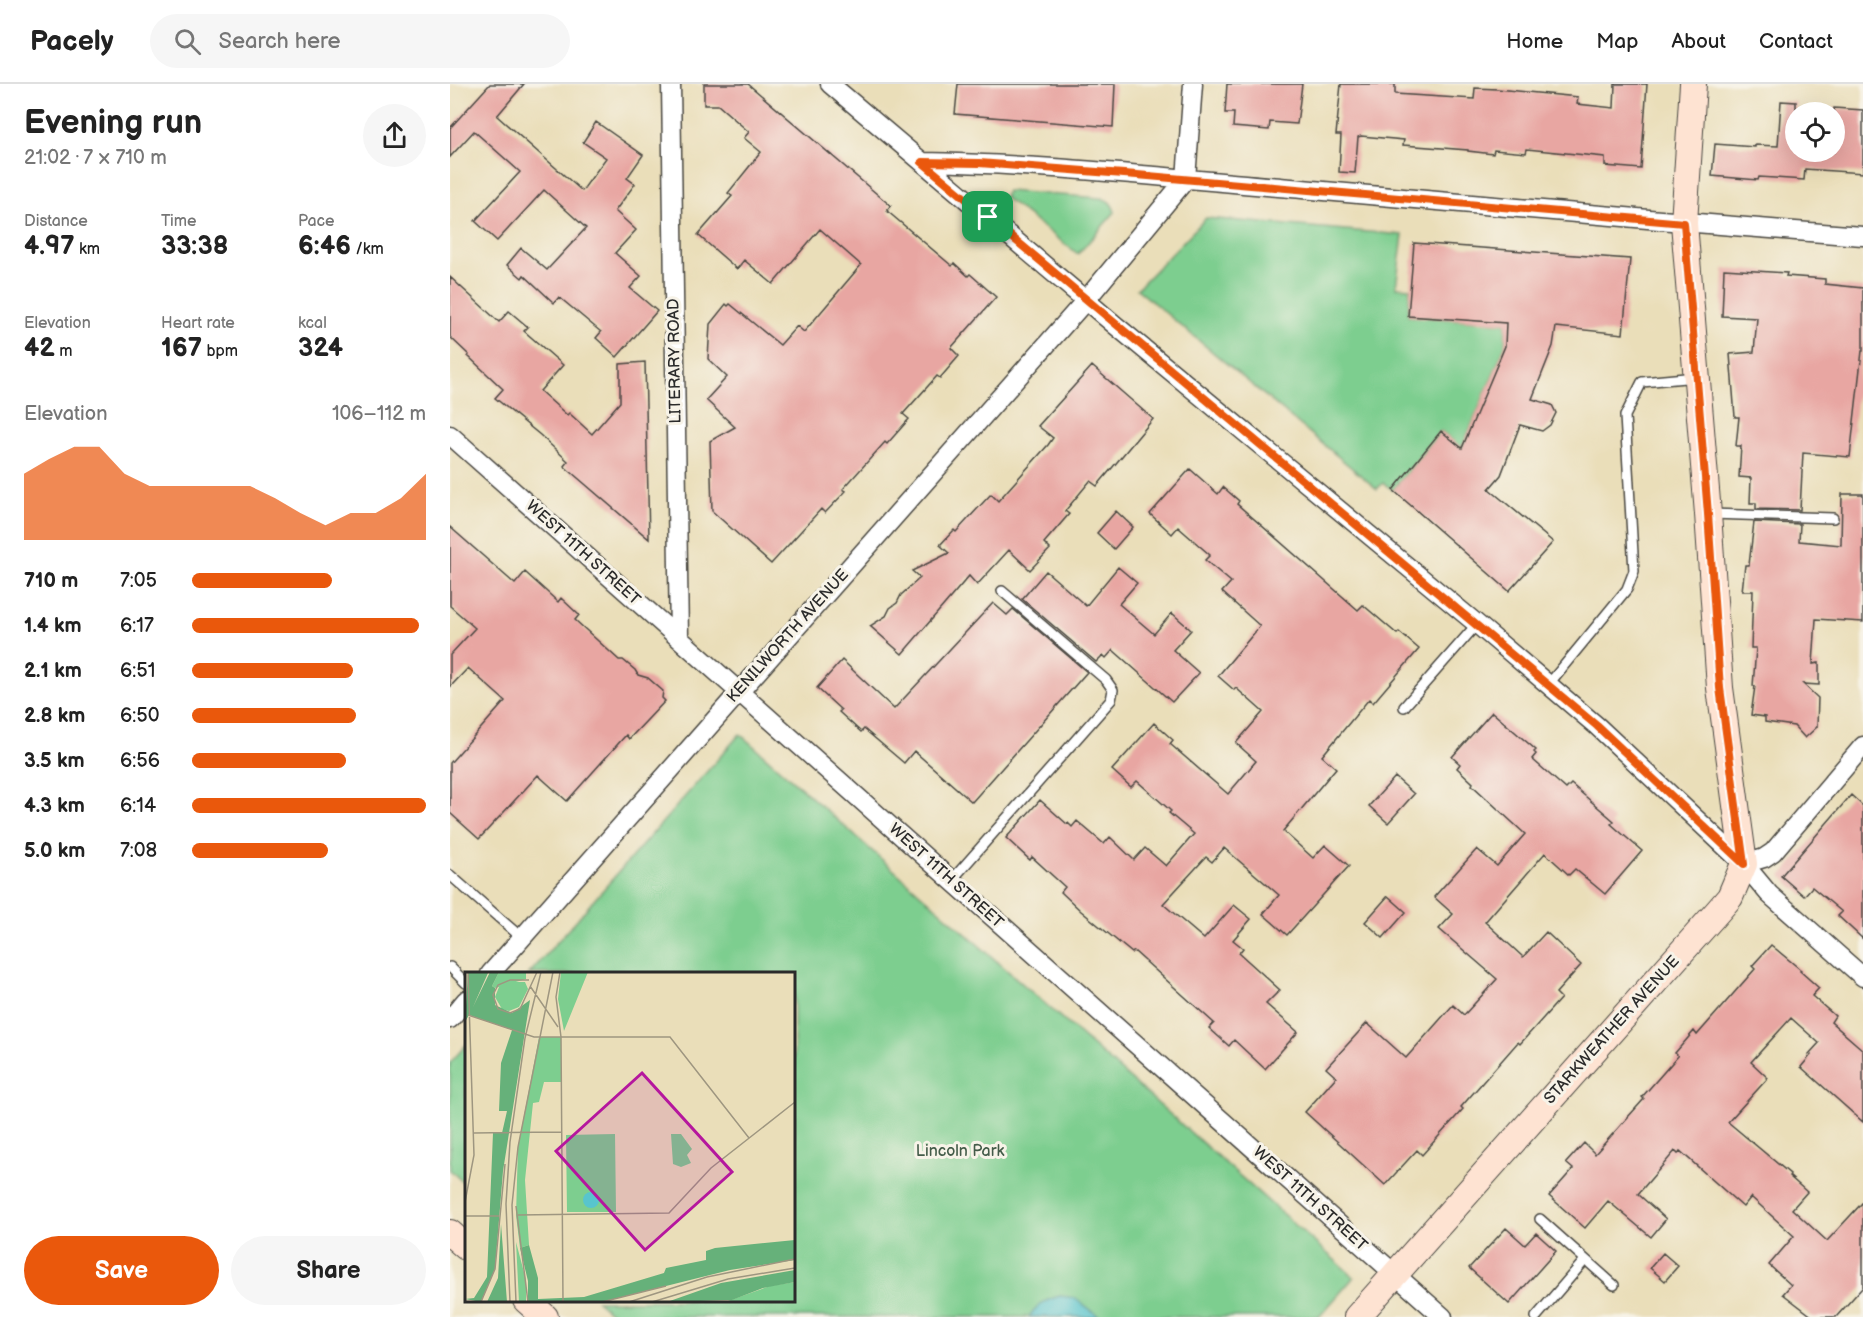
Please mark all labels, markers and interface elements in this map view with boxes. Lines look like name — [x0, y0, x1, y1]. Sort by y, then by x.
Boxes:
search box — [150, 14, 570, 68]
text: Pacely — [30, 25, 114, 58]
icon: search — [171, 25, 204, 58]
text: Search here — [219, 28, 341, 55]
text: Home — [1506, 29, 1563, 54]
text: Map — [1596, 29, 1638, 54]
text: About — [1671, 29, 1726, 54]
text: Contact — [1759, 29, 1833, 54]
map controls — [1785, 102, 1845, 162]
button: locate — [1785, 102, 1845, 162]
text: Evening run — [24, 103, 202, 143]
button: share — [363, 104, 426, 167]
text: 21:02 · 7 × 710 m — [24, 146, 167, 170]
pin — [962, 191, 1013, 242]
icon: arrive — [971, 200, 1004, 233]
text: Distance — [24, 212, 88, 231]
text: Time — [161, 212, 196, 231]
text: Pace — [298, 212, 334, 231]
text: 4.97 — [24, 231, 75, 262]
text: 33:38 — [161, 231, 228, 262]
text: 6:46 — [298, 231, 351, 262]
text: km — [75, 240, 100, 259]
text: /km — [351, 240, 384, 259]
street label: LITERARY ROAD — [664, 298, 686, 424]
text: Elevation — [24, 314, 91, 333]
text: Heart rate — [161, 314, 235, 333]
text: kcal — [298, 314, 327, 333]
text: 42 — [24, 333, 55, 364]
text: 167 — [161, 333, 202, 364]
text: 324 — [298, 333, 343, 364]
text: m — [55, 342, 72, 361]
text: bpm — [202, 342, 238, 361]
text: Elevation — [24, 402, 107, 426]
text: 106–112 m — [332, 402, 426, 426]
street label: WEST 11TH STREET — [522, 497, 644, 610]
street label: KENILWORTH AVENUE — [723, 566, 853, 706]
text: 710 m — [24, 569, 78, 593]
text: 7:05 — [120, 569, 157, 593]
text: 1.4 km — [24, 614, 82, 638]
text: 6:17 — [120, 614, 154, 638]
text: 2.1 km — [24, 659, 82, 683]
text: 6:51 — [120, 659, 155, 683]
text: 2.8 km — [24, 704, 85, 728]
text: 6:50 — [120, 704, 159, 728]
text: 3.5 km — [24, 749, 85, 773]
text: 6:56 — [120, 749, 160, 773]
text: 4.3 km — [24, 794, 85, 818]
text: 6:14 — [120, 794, 156, 818]
street label: WEST 11TH STREET — [885, 820, 1007, 933]
text: 5.0 km — [24, 839, 85, 863]
text: 7:08 — [120, 839, 157, 863]
street label: STARKWEATHER AVENUE — [1540, 952, 1684, 1108]
inset map — [465, 972, 795, 1302]
park label: Lincoln Park — [916, 1142, 1004, 1161]
street label: WEST 11TH STREET — [1249, 1143, 1371, 1256]
button: Save — [24, 1236, 219, 1305]
button: Share — [231, 1236, 426, 1305]

